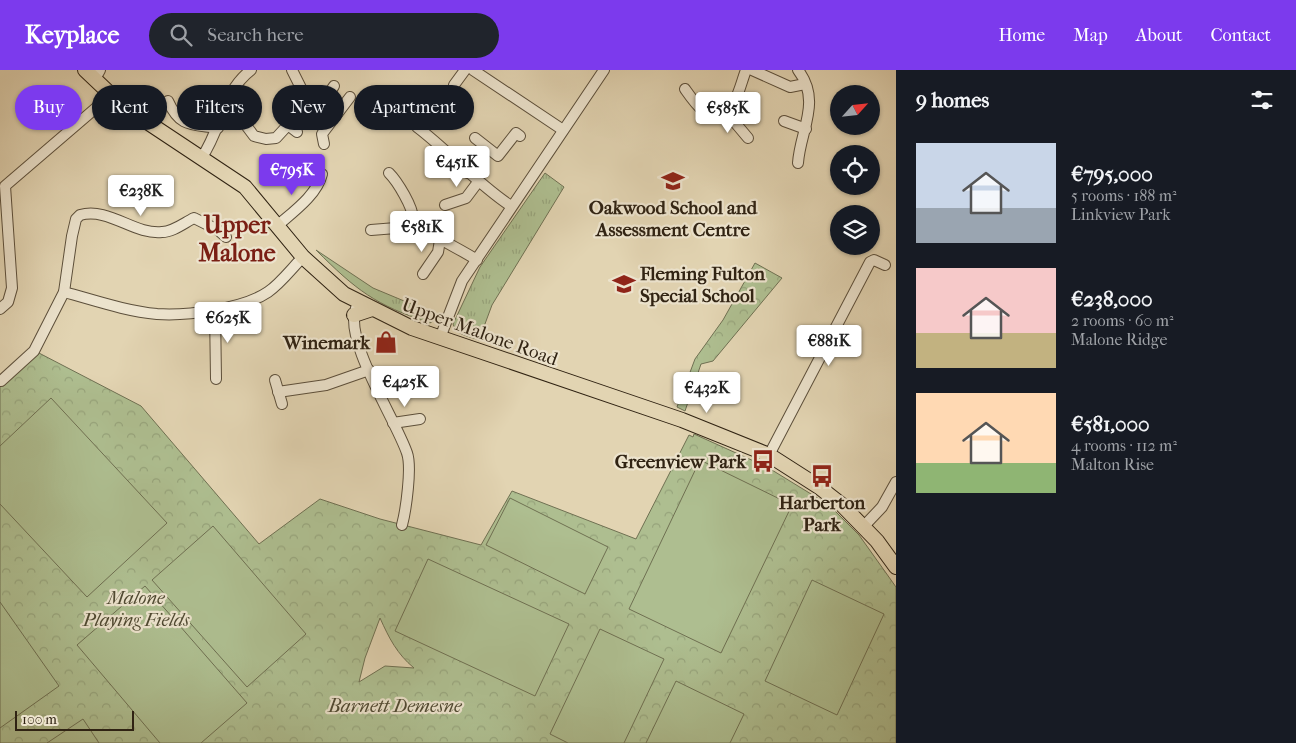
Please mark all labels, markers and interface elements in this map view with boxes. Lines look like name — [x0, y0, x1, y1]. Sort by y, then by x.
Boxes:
search box — [149, 13, 499, 58]
text: Keyplace — [25, 21, 119, 49]
icon: search — [167, 21, 195, 49]
text: Search here — [207, 24, 304, 46]
text: Home — [998, 25, 1045, 46]
text: Map — [1073, 25, 1108, 46]
text: About — [1136, 25, 1182, 46]
text: Contact — [1210, 25, 1271, 46]
chip: Buy — [15, 85, 82, 130]
chip: Rent — [92, 85, 167, 130]
chip: Filters — [177, 85, 262, 130]
chip: New — [272, 85, 344, 130]
chip: Apartment — [354, 85, 474, 130]
north arrow — [830, 85, 880, 135]
map controls — [830, 85, 880, 255]
icon: filters — [1248, 86, 1276, 114]
text: 9 homes — [916, 88, 989, 112]
pin: €585K — [693, 92, 763, 134]
text: €585K — [706, 98, 750, 117]
button: locate — [830, 145, 880, 195]
pin: €451K — [422, 146, 492, 188]
text: €451K — [436, 152, 478, 171]
pin: €795K — [257, 154, 327, 196]
text: €795K — [270, 160, 314, 179]
text: €795,000 — [1071, 162, 1153, 186]
icon: home — [956, 163, 1016, 223]
school or university icon: Oakwood School and Assessment Centre — [660, 168, 686, 194]
pin: €238K — [106, 174, 176, 217]
text: €238K — [119, 181, 163, 200]
text: 5 rooms · 188 m² — [1071, 186, 1177, 205]
place label: Oakwood School and Assessment Centre — [589, 197, 758, 241]
button: layers — [830, 205, 880, 255]
text: Linkview Park — [1071, 205, 1170, 224]
pin: €581K — [387, 210, 457, 253]
district label: Upper Malone — [198, 211, 276, 267]
text: €581K — [401, 217, 443, 236]
place label: Fleming Fulton Special School — [639, 263, 766, 307]
school or university icon: Fleming Fulton Special School — [611, 271, 637, 297]
text: €238,000 — [1071, 287, 1153, 311]
icon: home — [956, 288, 1016, 348]
street label: Upper Malone Road — [399, 293, 561, 371]
pin: €625K — [193, 302, 263, 344]
text: €625K — [206, 308, 250, 327]
text: 2 rooms · 60 m² — [1071, 311, 1174, 330]
pin: €881K — [794, 324, 864, 367]
shop icon: Winemark — [373, 329, 399, 355]
text: Malone Ridge — [1071, 330, 1167, 349]
text: €881K — [808, 331, 850, 350]
place label: Winemark — [282, 332, 371, 354]
pin: €425K — [370, 366, 440, 408]
text: €425K — [382, 372, 428, 391]
pin: €432K — [672, 372, 742, 414]
text: €432K — [684, 378, 730, 397]
text: €581,000 — [1071, 412, 1150, 436]
icon: home — [956, 413, 1016, 473]
text: 4 rooms · 112 m² — [1071, 436, 1177, 455]
bus stop icon: Greenview Park — [750, 448, 776, 474]
place label: Greenview Park — [615, 451, 747, 473]
text: Malton Rise — [1071, 455, 1154, 474]
bus stop icon: Harberton Park — [809, 463, 835, 489]
place label: Harberton Park — [779, 492, 866, 536]
park label: Malone Playing Fields — [82, 587, 190, 631]
park label: Barnett Demesne — [327, 695, 463, 717]
scale bar — [15, 708, 134, 731]
text: 100 m — [22, 711, 57, 728]

